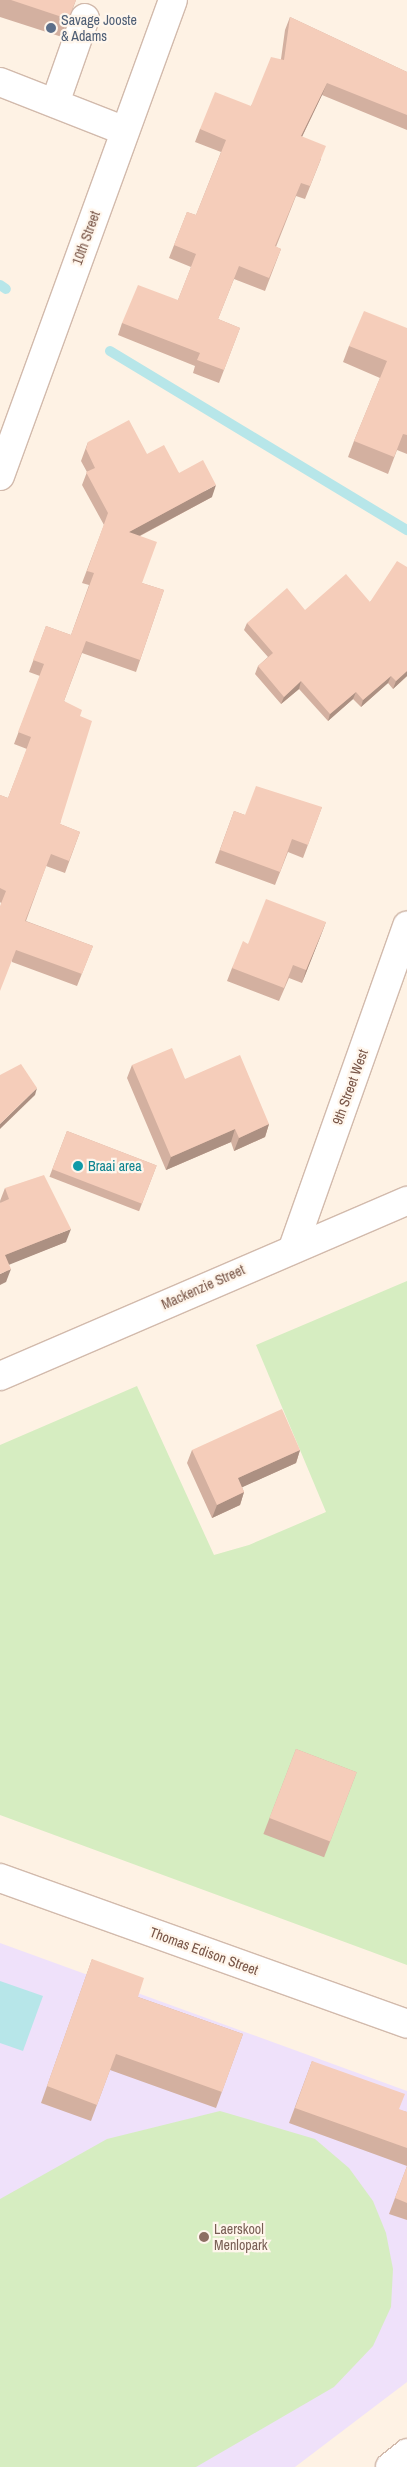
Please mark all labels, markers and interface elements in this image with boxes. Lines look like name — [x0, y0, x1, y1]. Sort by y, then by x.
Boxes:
place label: Savage Jooste & Adams — [61, 12, 137, 44]
marker: Savage Jooste & Adams — [45, 22, 57, 34]
street label: 10th Street — [69, 209, 103, 267]
street label: 9th Street West — [329, 1047, 371, 1127]
place label: Braai area — [88, 1158, 142, 1174]
marker: Braai area — [72, 1160, 84, 1172]
street label: Mackenzie Street — [159, 1261, 247, 1313]
street label: Thomas Edison Street — [147, 1924, 261, 1978]
place label: Laerskool Menlopark — [214, 2221, 268, 2254]
marker: Laerskool Menlopark — [198, 2231, 210, 2243]

